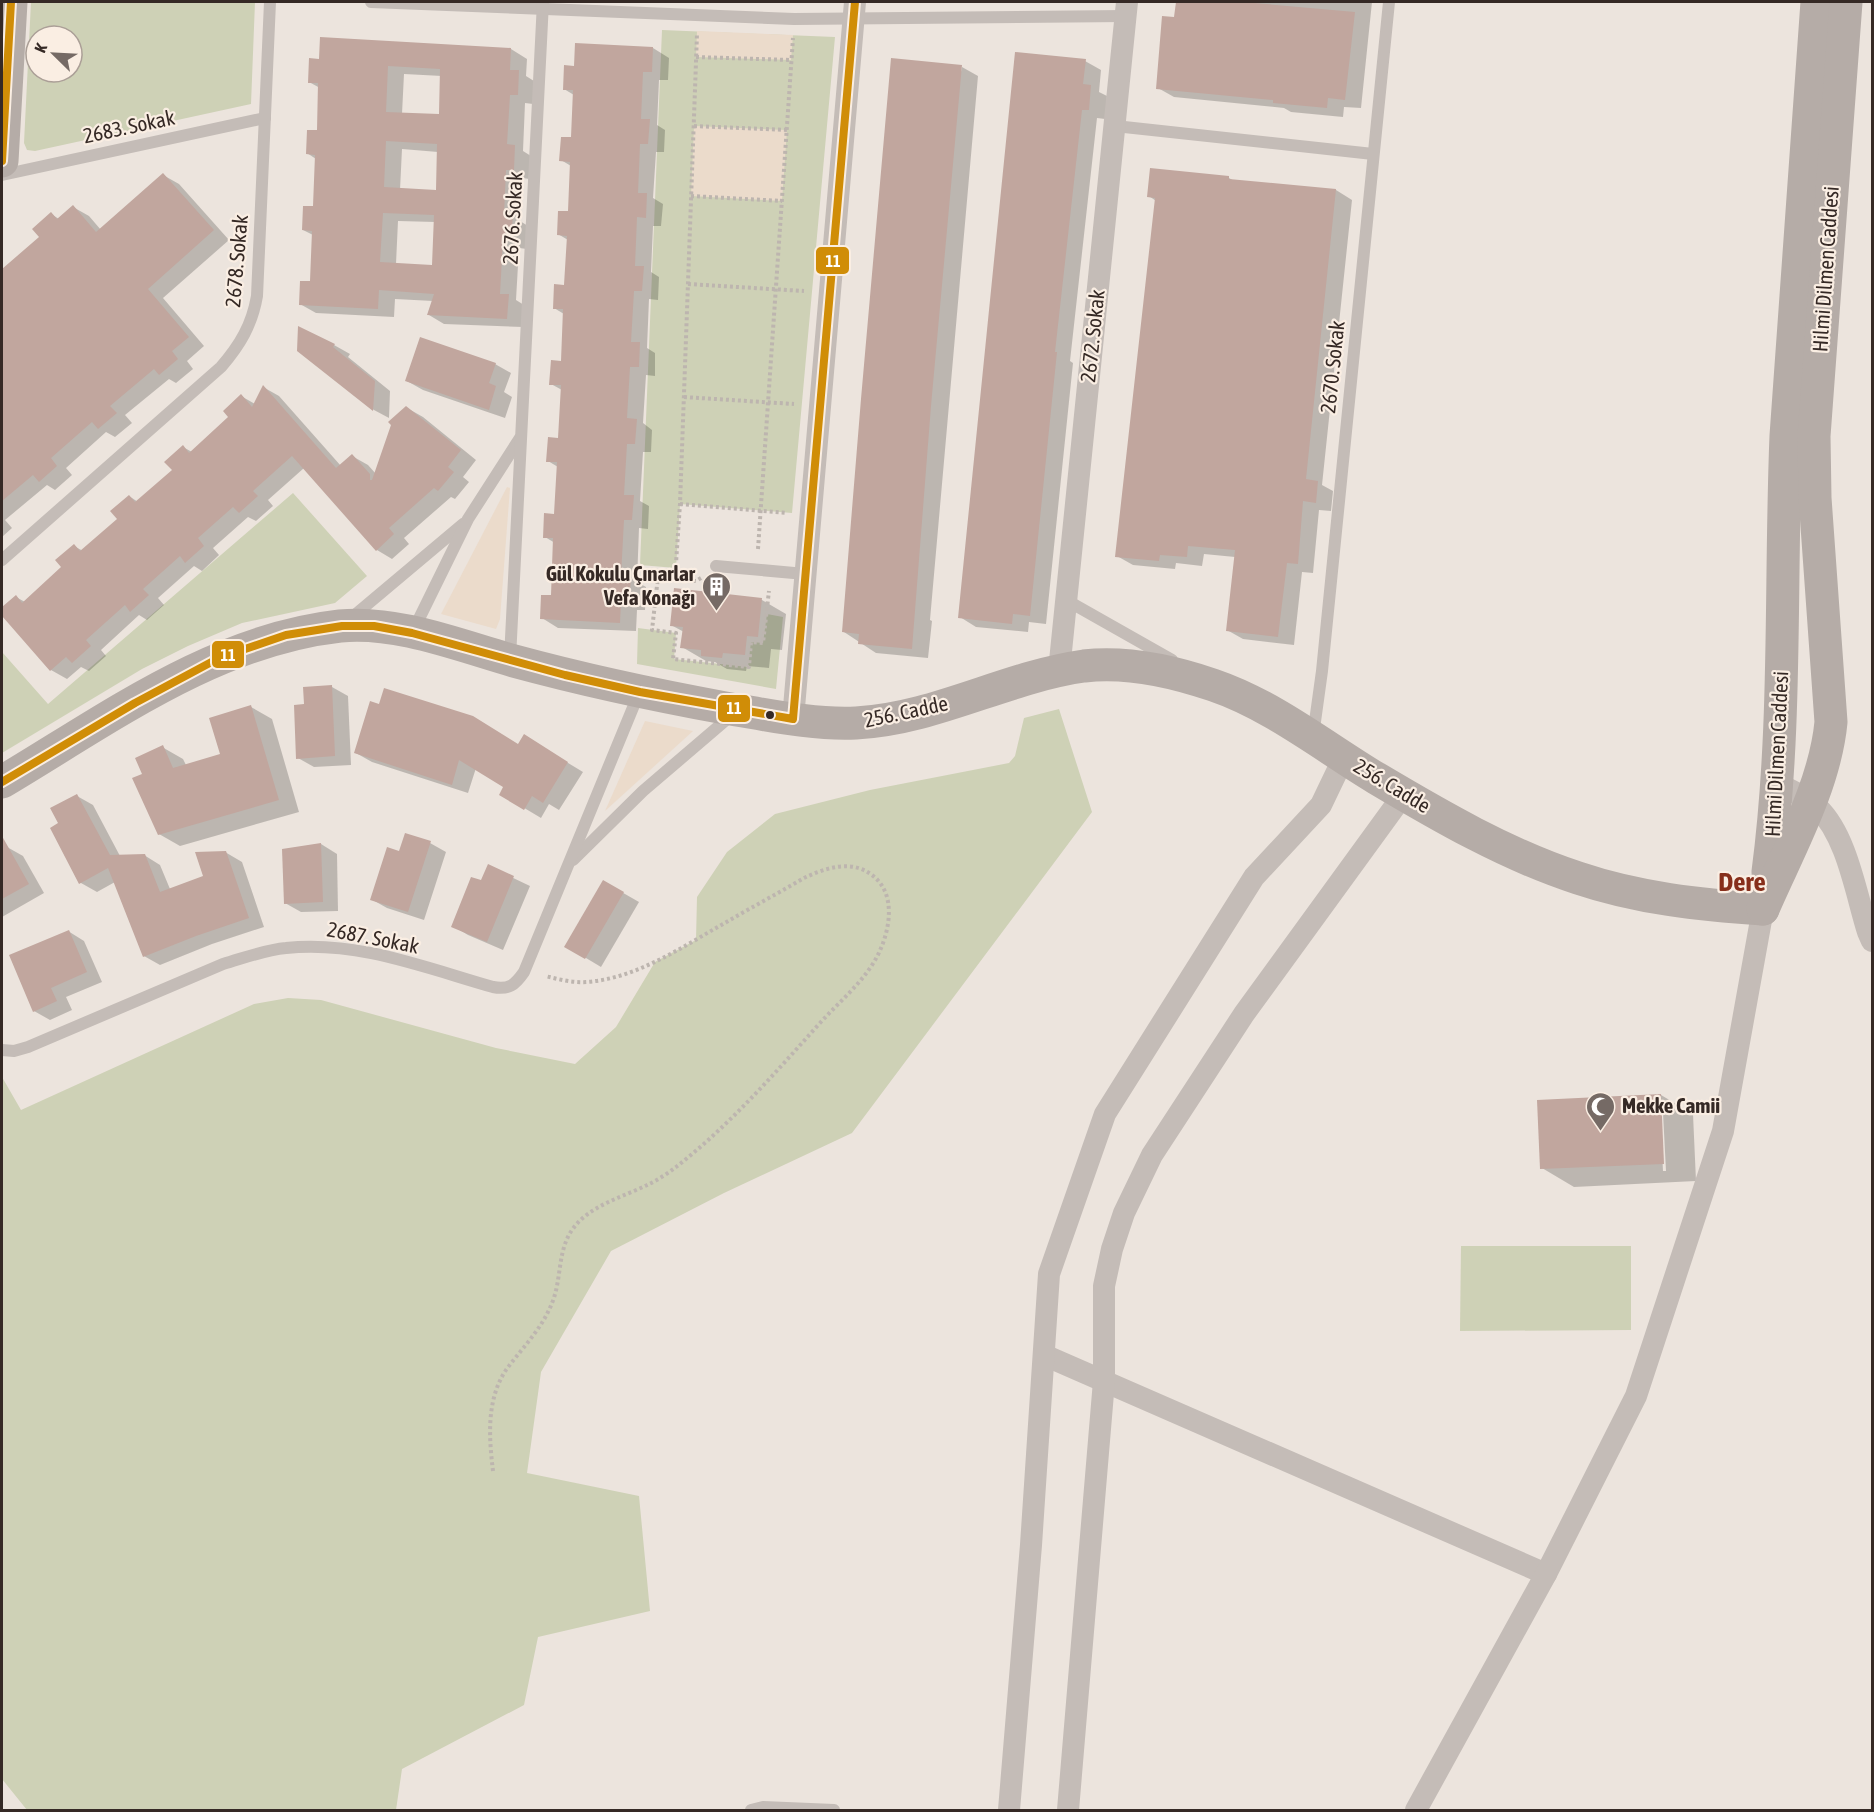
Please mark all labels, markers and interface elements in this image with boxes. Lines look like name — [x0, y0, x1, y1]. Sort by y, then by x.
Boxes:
north arrow — [24, 24, 84, 84]
text: K — [30, 41, 50, 55]
street label: 2683. Sokak — [81, 105, 177, 147]
street label: 2676. Sokak — [498, 171, 526, 265]
street label: Hilmi Dilmen Caddesi — [1807, 185, 1843, 353]
street label: 2678. Sokak — [220, 214, 252, 308]
line badge: 11 — [815, 246, 850, 275]
text: 11 — [825, 252, 841, 270]
street label: 2672. Sokak — [1075, 288, 1109, 383]
street label: 2670. Sokak — [1315, 319, 1349, 414]
place label: Gül Kokulu Çınarlar Vefa Konağı — [546, 561, 696, 609]
building icon: Gül Kokulu Çınarlar Vefa Konağı — [700, 570, 732, 612]
line badge: 11 — [211, 640, 245, 669]
text: 11 — [220, 646, 236, 664]
street label: Hilmi Dilmen Caddesi — [1760, 670, 1792, 838]
street label: 256. Cadde — [862, 690, 950, 732]
line badge: 11 — [717, 694, 751, 723]
text: 11 — [726, 699, 742, 717]
unlabelled marker — [764, 709, 776, 721]
street label: 256. Cadde — [1350, 753, 1435, 817]
district label: Dere — [1718, 866, 1766, 897]
street label: 2687. Sokak — [325, 916, 421, 958]
mosque icon: Mekke Camii — [1585, 1090, 1617, 1132]
place label: Mekke Camii — [1622, 1093, 1720, 1117]

